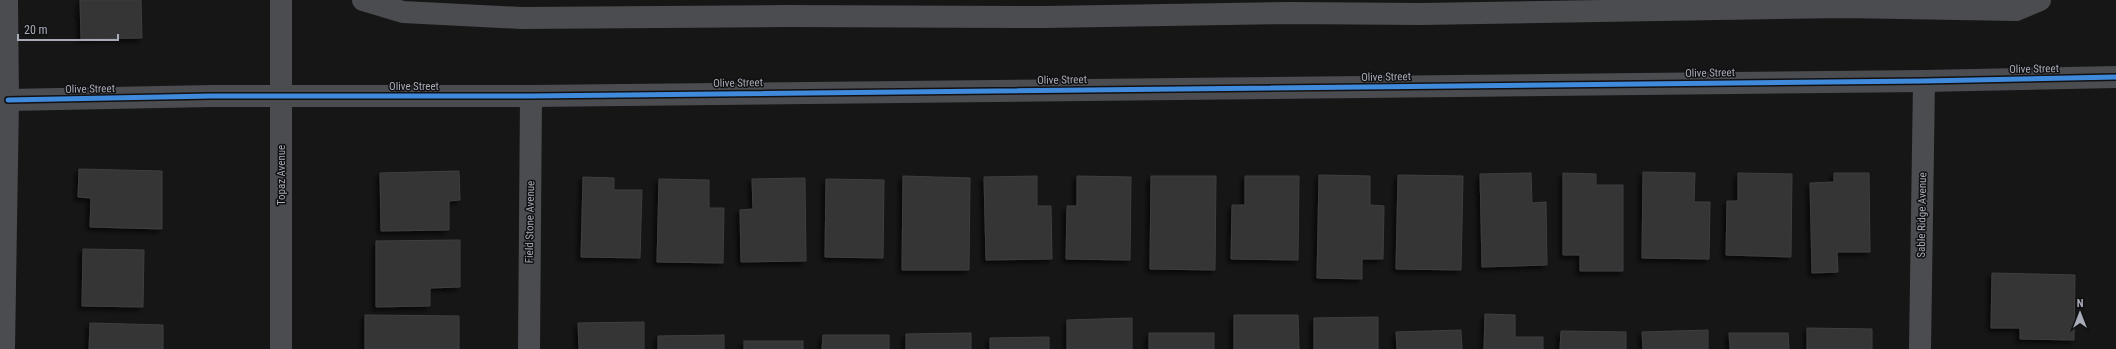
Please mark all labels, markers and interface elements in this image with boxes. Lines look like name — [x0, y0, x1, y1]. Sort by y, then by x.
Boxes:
scale bar — [18, 16, 118, 42]
text: 20 m — [24, 23, 48, 37]
street label: Olive Street — [2009, 62, 2059, 76]
street label: Olive Street — [1685, 66, 1735, 80]
street label: Olive Street — [1361, 70, 1411, 84]
street label: Olive Street — [1037, 73, 1087, 87]
street label: Olive Street — [713, 76, 763, 90]
street label: Olive Street — [389, 80, 439, 93]
street label: Olive Street — [65, 82, 115, 96]
street label: Topaz Avenue — [275, 145, 288, 205]
street label: Sable Ridge Avenue — [1915, 172, 1929, 258]
street label: Field Stone Avenue — [523, 181, 537, 263]
north arrow — [2060, 293, 2100, 333]
text: N — [2077, 297, 2084, 310]

